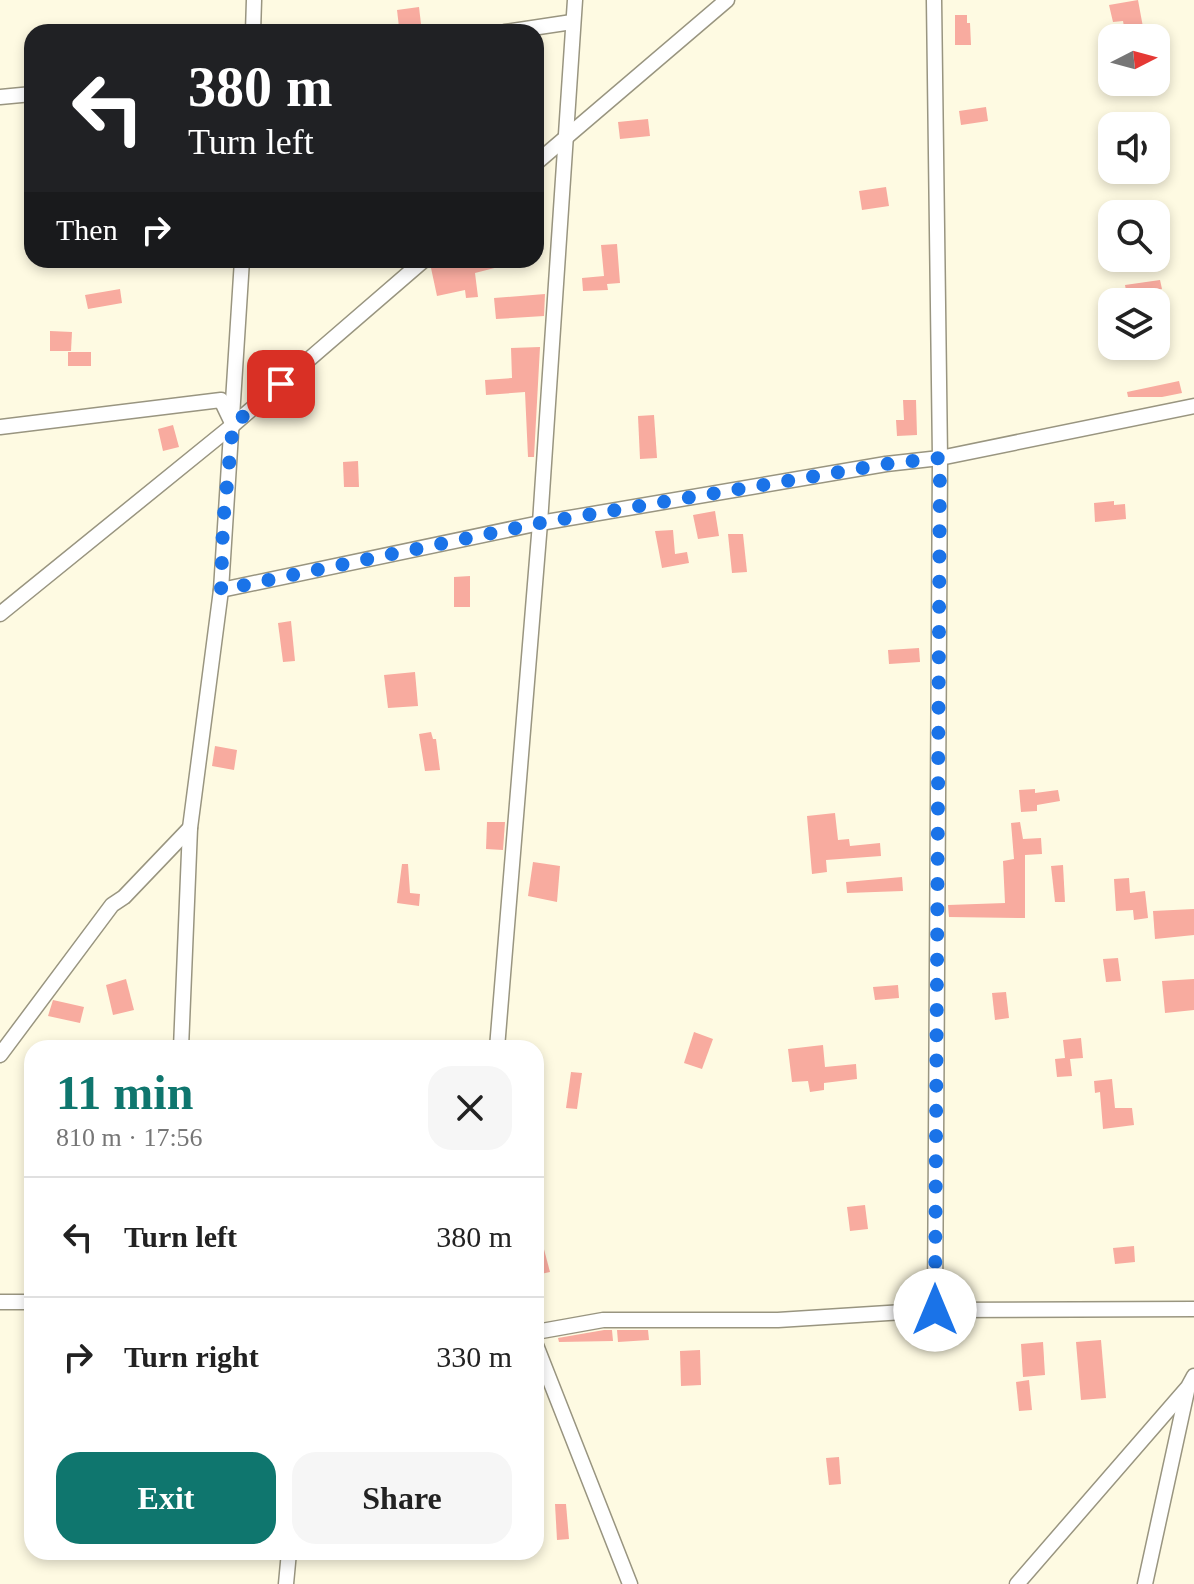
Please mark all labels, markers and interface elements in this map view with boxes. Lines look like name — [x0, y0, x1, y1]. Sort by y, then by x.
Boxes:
north arrow — [1098, 24, 1170, 96]
map controls — [1098, 24, 1170, 360]
icon: left — [56, 56, 160, 160]
text: 380 m — [188, 56, 333, 118]
button: sound — [1098, 112, 1170, 184]
text: Turn left — [188, 122, 314, 162]
button: search — [1098, 200, 1170, 272]
icon: right — [134, 208, 178, 252]
text: Then — [56, 213, 118, 246]
button: layers — [1098, 288, 1170, 360]
pin — [247, 350, 315, 418]
icon: arrive — [259, 362, 303, 406]
text: 11 min — [56, 1066, 193, 1119]
button: close — [428, 1066, 512, 1150]
text: 810 m · 17:56 — [56, 1123, 203, 1152]
icon: left — [56, 1215, 100, 1259]
text: Turn left — [124, 1220, 237, 1253]
text: 380 m — [436, 1220, 512, 1253]
position arrow — [893, 1268, 977, 1352]
icon: right — [56, 1335, 100, 1379]
text: Turn right — [124, 1340, 259, 1373]
text: 330 m — [436, 1340, 512, 1373]
button: Exit — [56, 1452, 276, 1544]
button: Share — [292, 1452, 512, 1544]

